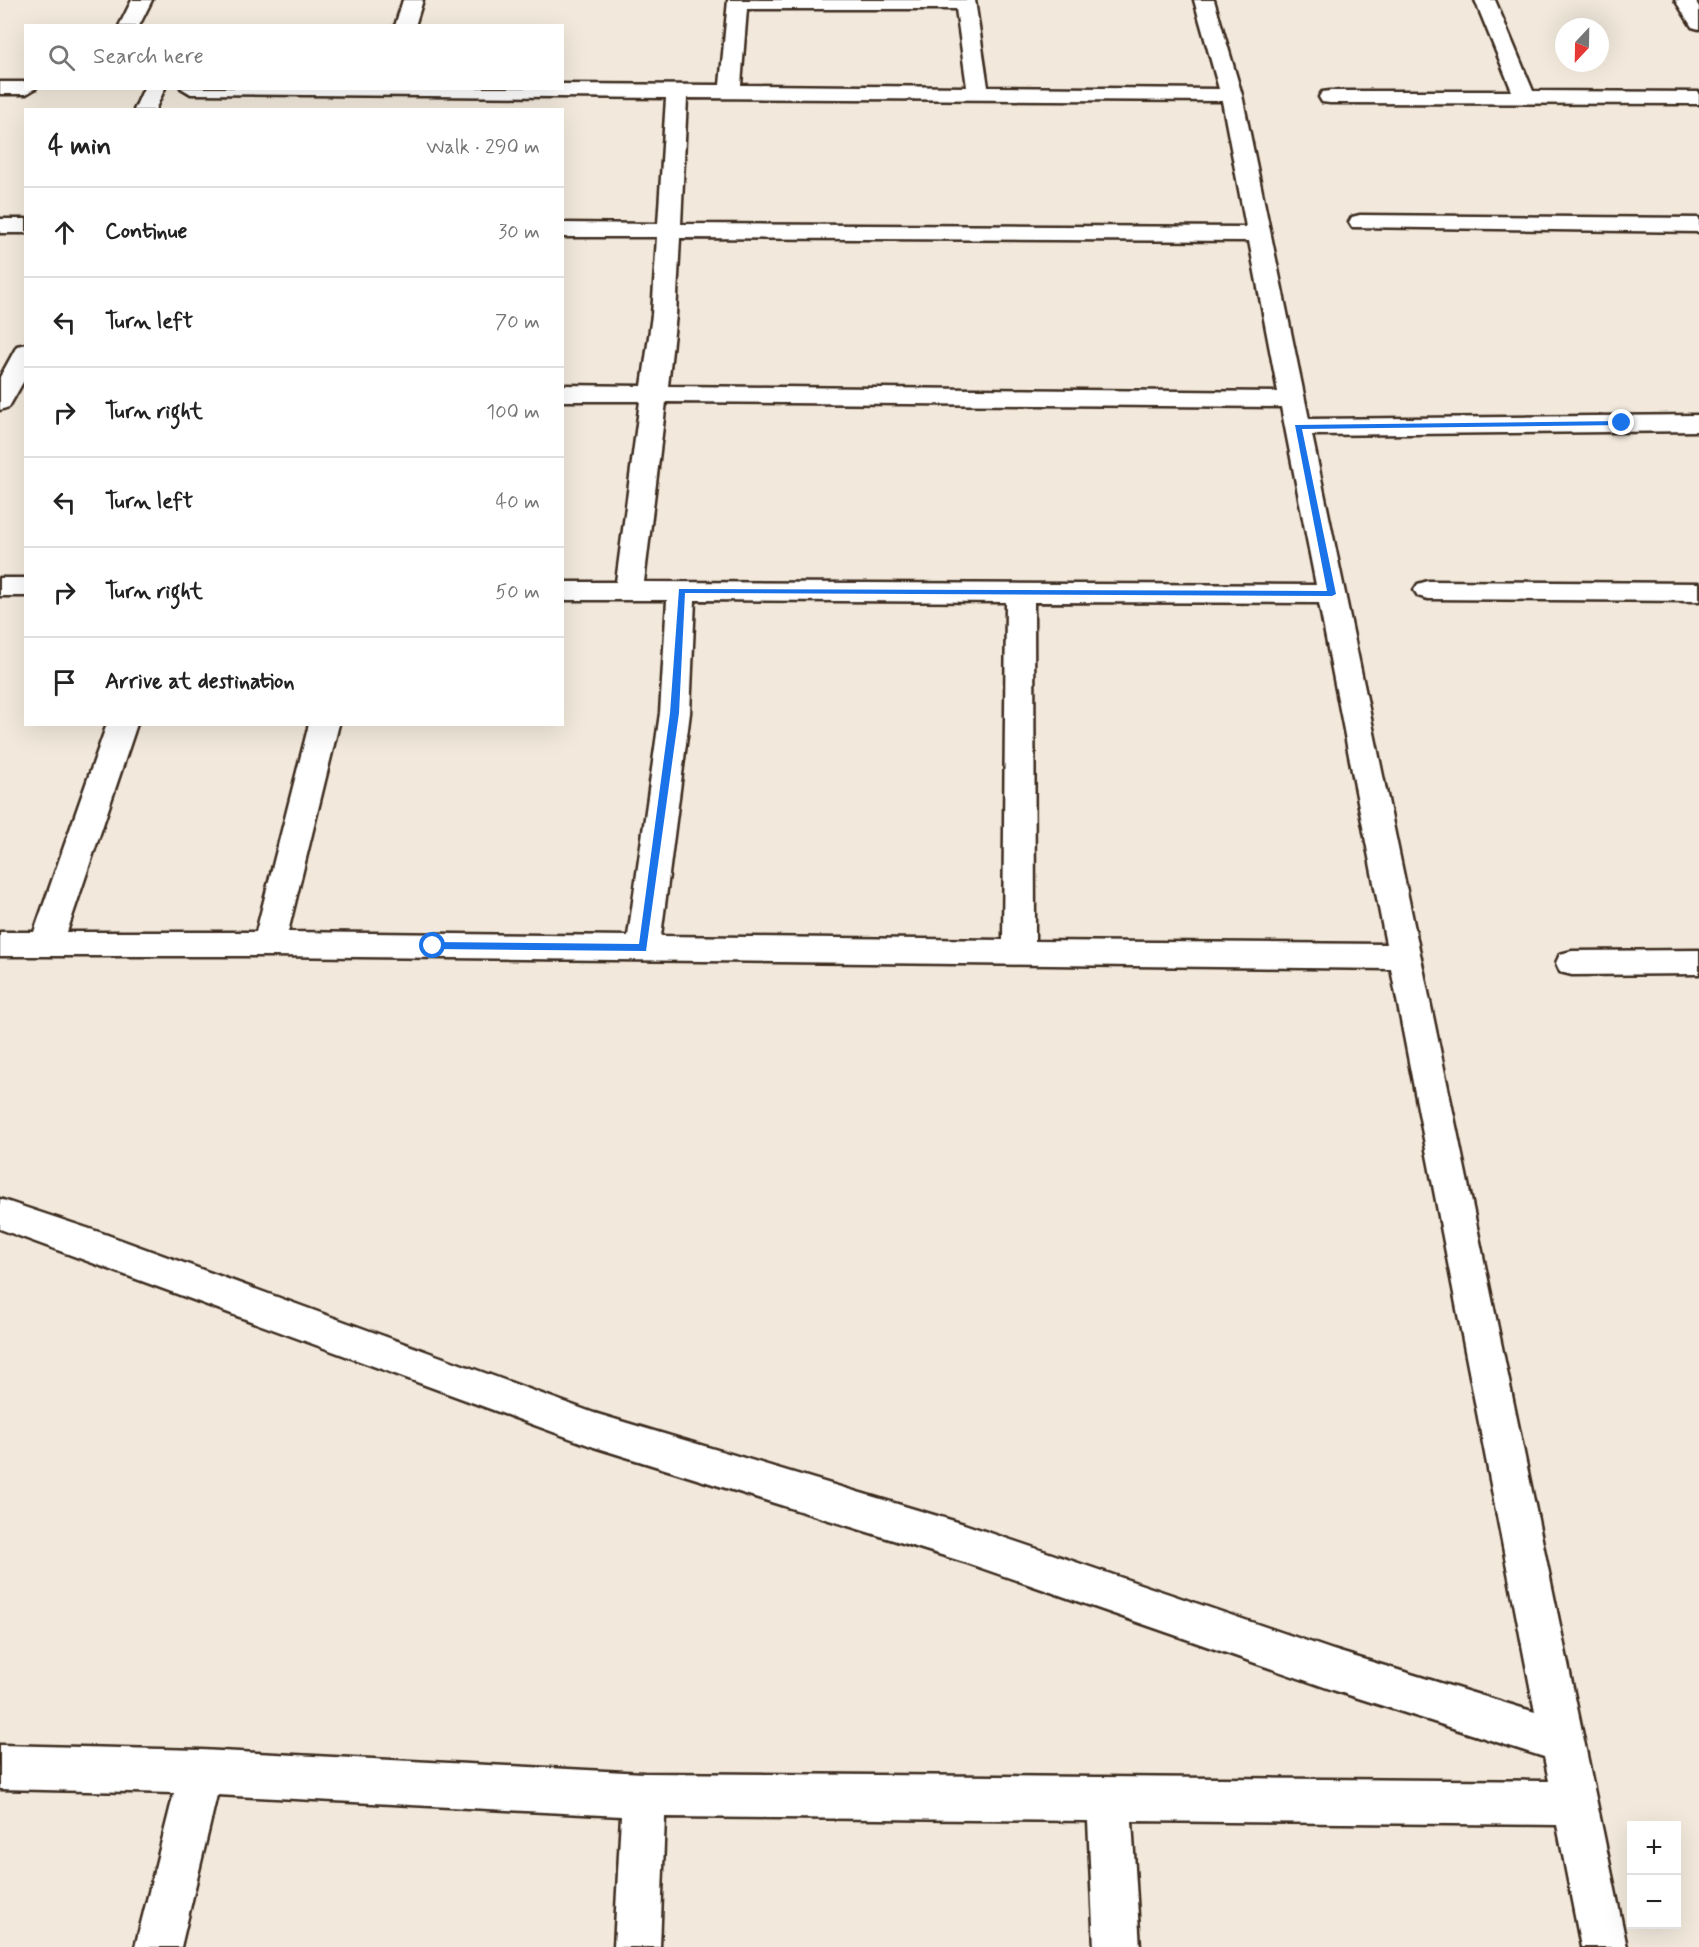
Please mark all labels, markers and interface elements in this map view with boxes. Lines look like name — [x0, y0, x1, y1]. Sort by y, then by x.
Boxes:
north arrow — [1555, 18, 1609, 72]
search box — [24, 24, 564, 90]
icon: search — [45, 41, 78, 74]
text: Search here — [93, 43, 204, 71]
text: 4 min — [48, 130, 111, 164]
text: Walk · 290 m — [426, 134, 540, 161]
icon: ahead — [48, 216, 81, 249]
text: Continue — [105, 218, 187, 246]
text: 30 m — [498, 219, 540, 246]
icon: left — [48, 306, 81, 339]
text: Turn left — [105, 308, 193, 336]
text: 70 m — [495, 309, 540, 336]
icon: right — [48, 396, 81, 429]
text: Turn right — [105, 398, 203, 426]
text: 100 m — [486, 399, 540, 426]
route end — [1608, 409, 1634, 435]
icon: left — [48, 486, 81, 519]
text: Turn left — [105, 488, 193, 516]
text: 40 m — [496, 489, 540, 516]
icon: right — [48, 576, 81, 609]
text: Turn right — [105, 578, 203, 606]
text: 50 m — [495, 579, 540, 606]
icon: arrive — [48, 666, 81, 699]
text: Arrive at destination — [105, 668, 295, 696]
route start — [419, 932, 445, 958]
map controls — [1627, 1821, 1681, 1929]
button: + — [1627, 1821, 1681, 1875]
button: − — [1627, 1875, 1681, 1929]

